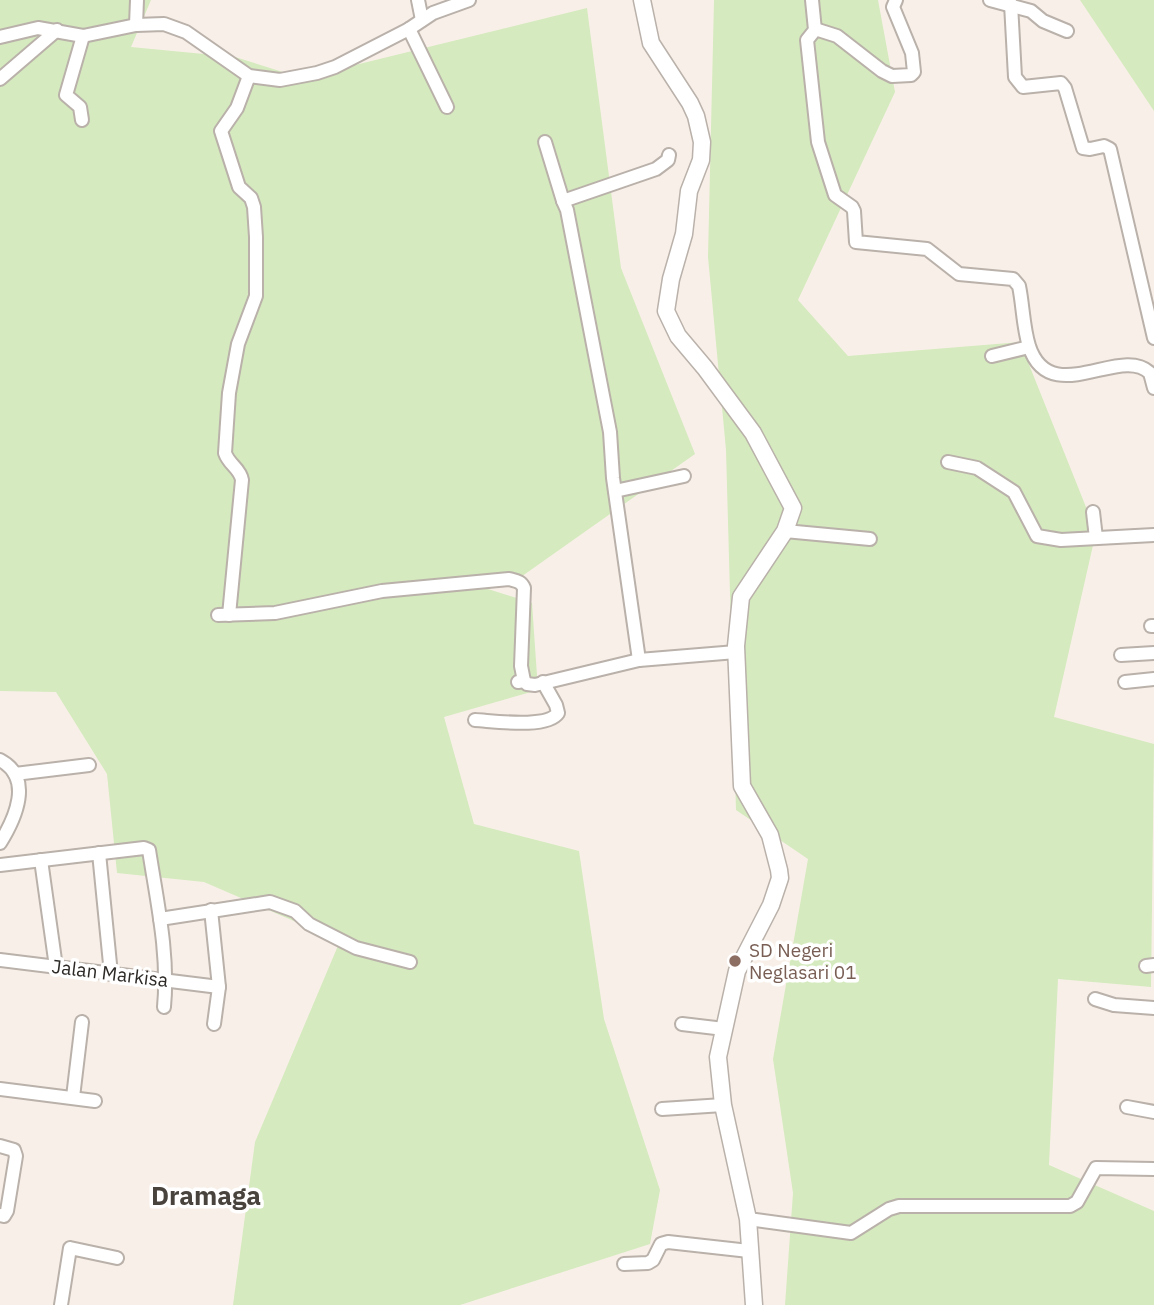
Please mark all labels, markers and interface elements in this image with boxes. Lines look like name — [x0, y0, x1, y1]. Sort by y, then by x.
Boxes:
place label: SD Negeri Neglasari 01 — [749, 938, 857, 984]
marker: SD Negeri Neglasari 01 — [727, 953, 743, 969]
street label: Jalan Markisa — [50, 954, 170, 992]
district label: Dramaga — [151, 1178, 261, 1212]

